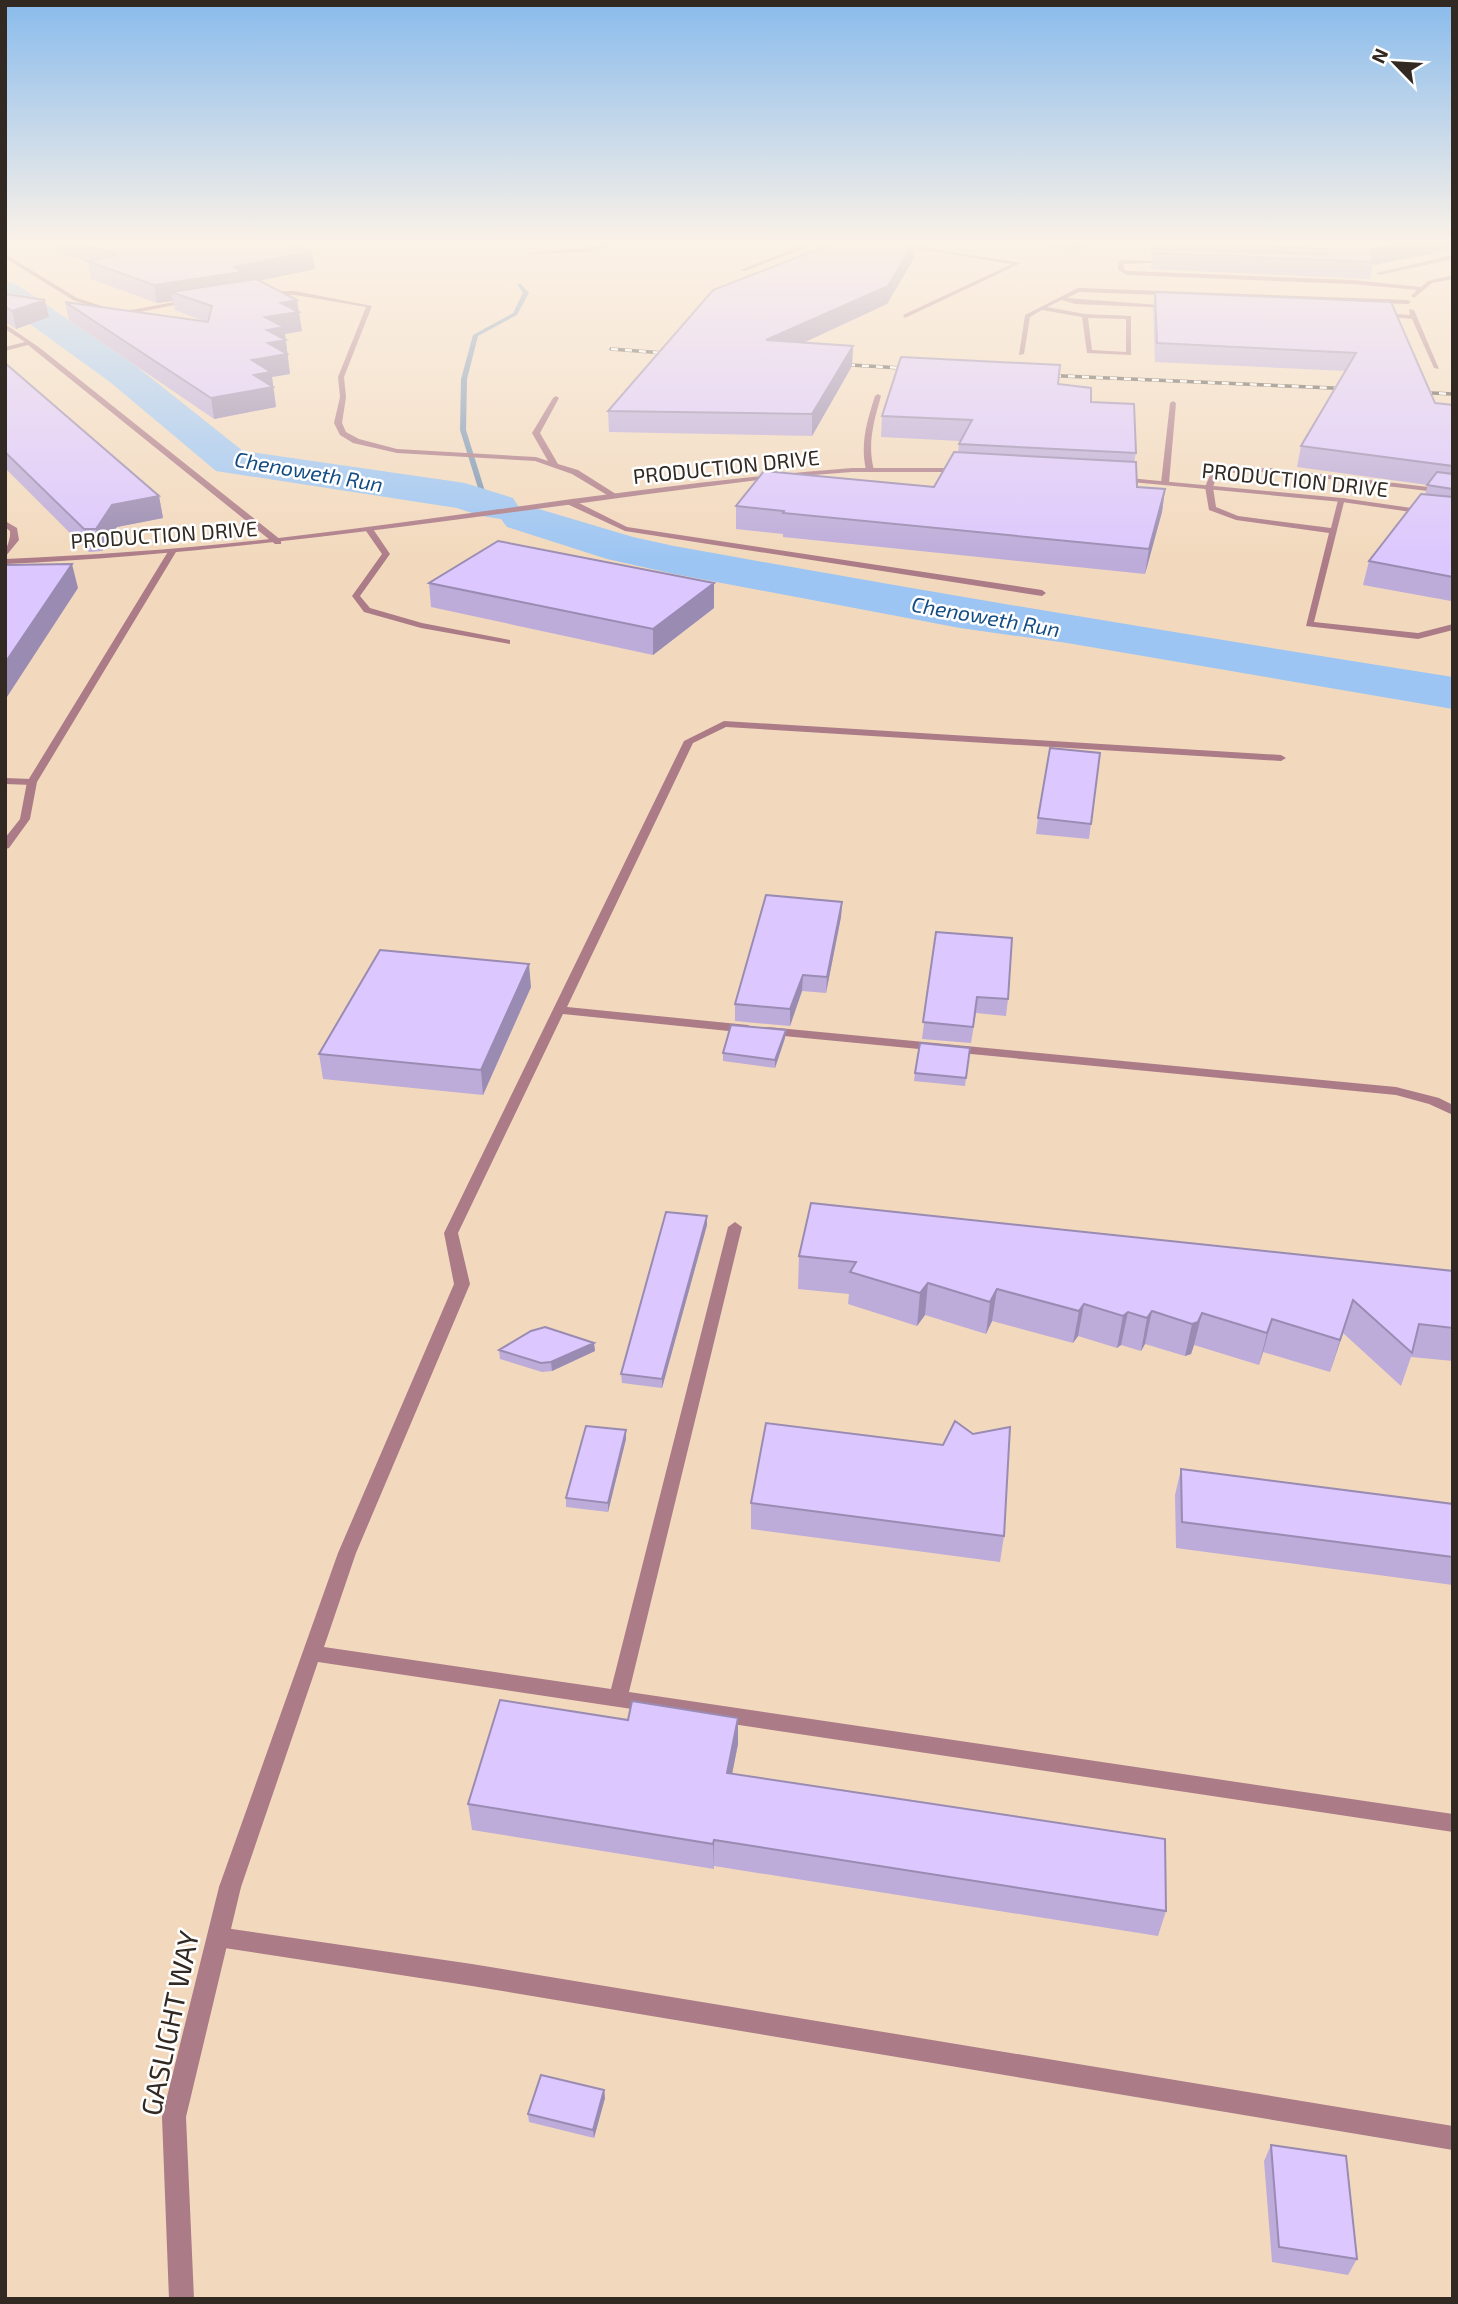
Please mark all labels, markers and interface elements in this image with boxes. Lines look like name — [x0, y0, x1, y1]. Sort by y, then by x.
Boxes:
north arrow — [1360, 28, 1430, 98]
text: N — [1366, 45, 1392, 67]
street label: PRODUCTION DRIVE — [631, 444, 821, 488]
water label: Chenoweth Run — [233, 446, 385, 496]
street label: PRODUCTION DRIVE — [1200, 457, 1390, 501]
street label: PRODUCTION DRIVE — [70, 515, 258, 553]
water label: Chenoweth Run — [910, 591, 1062, 641]
street label: GASLIGHT WAY — [133, 1927, 205, 2118]

